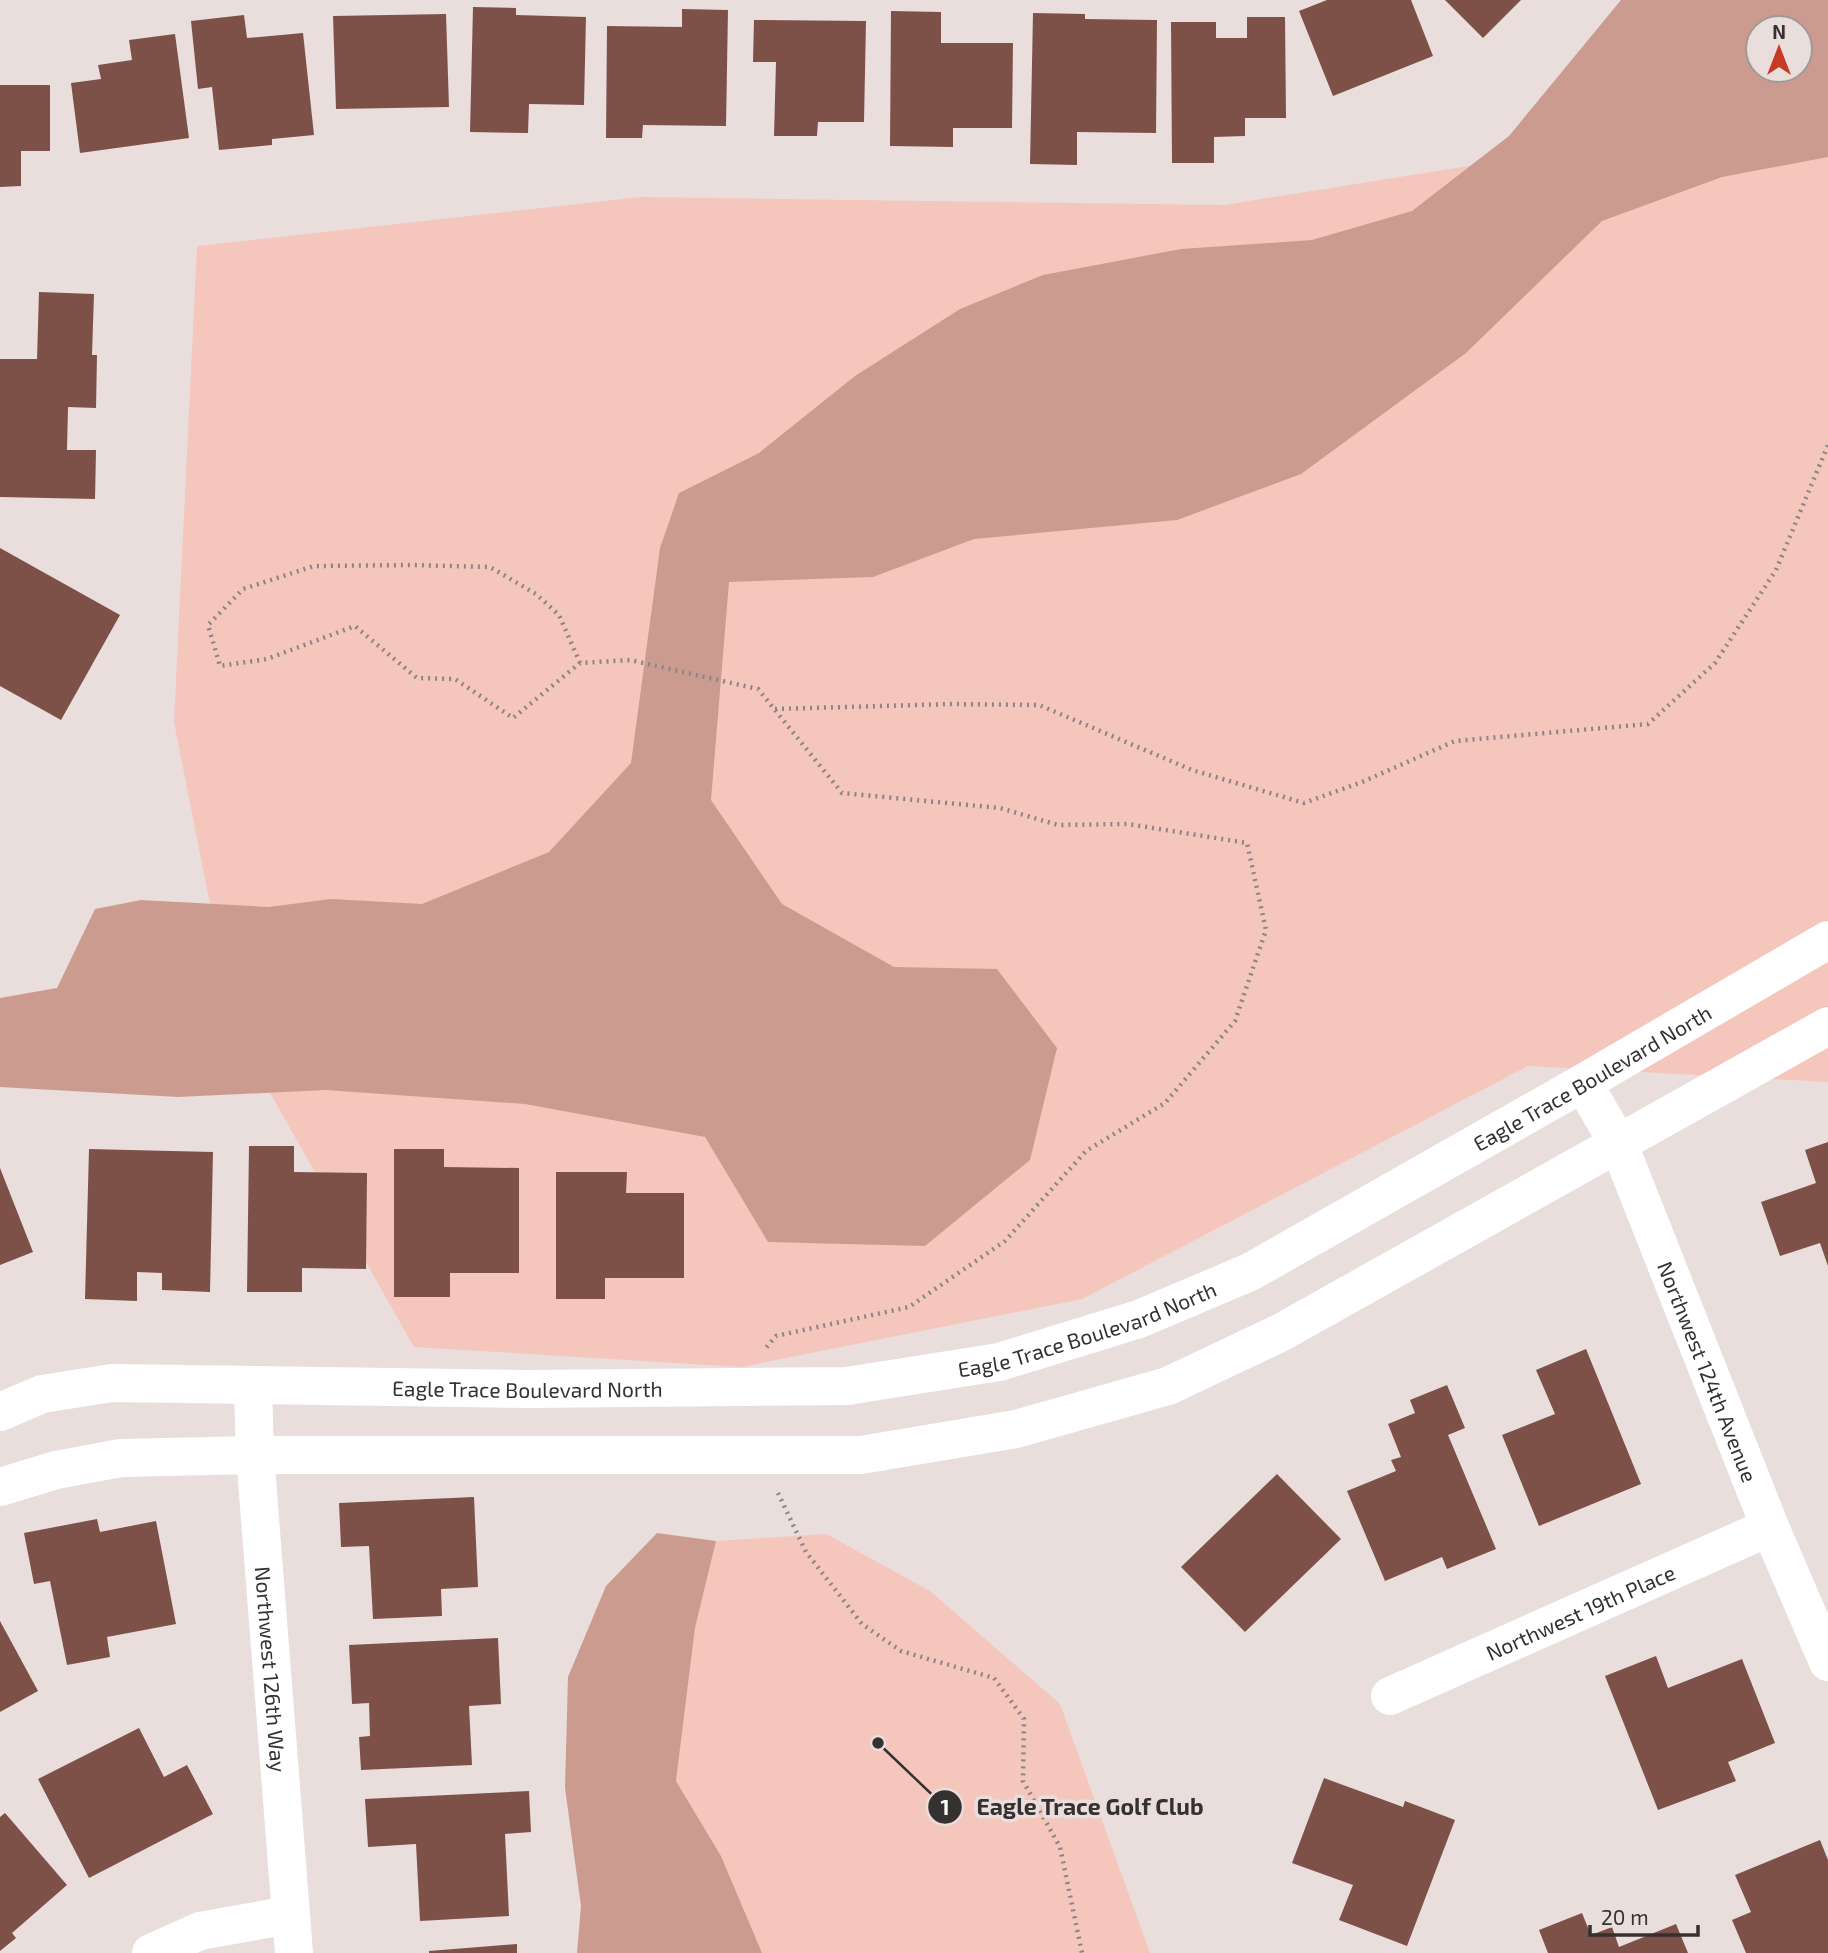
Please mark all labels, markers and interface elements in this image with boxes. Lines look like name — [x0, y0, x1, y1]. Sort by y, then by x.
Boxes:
north arrow — [1744, 14, 1814, 84]
text: N — [1772, 20, 1786, 43]
street label: Eagle Trace Boulevard North — [1468, 999, 1715, 1155]
street label: Northwest 124th Avenue — [1654, 1257, 1763, 1485]
street label: Eagle Trace Boulevard North — [956, 1275, 1220, 1381]
street label: Eagle Trace Boulevard North — [392, 1375, 663, 1402]
street label: Northwest 19th Place — [1482, 1559, 1678, 1664]
street label: Northwest 126th Way — [251, 1565, 292, 1773]
callout: Eagle Trace Golf Club — [927, 1785, 1218, 1829]
text: Eagle Trace Golf Club — [976, 1792, 1204, 1820]
text: 1 — [940, 1794, 950, 1819]
scale bar — [1590, 1894, 1699, 1938]
text: 20 m — [1601, 1904, 1649, 1929]

